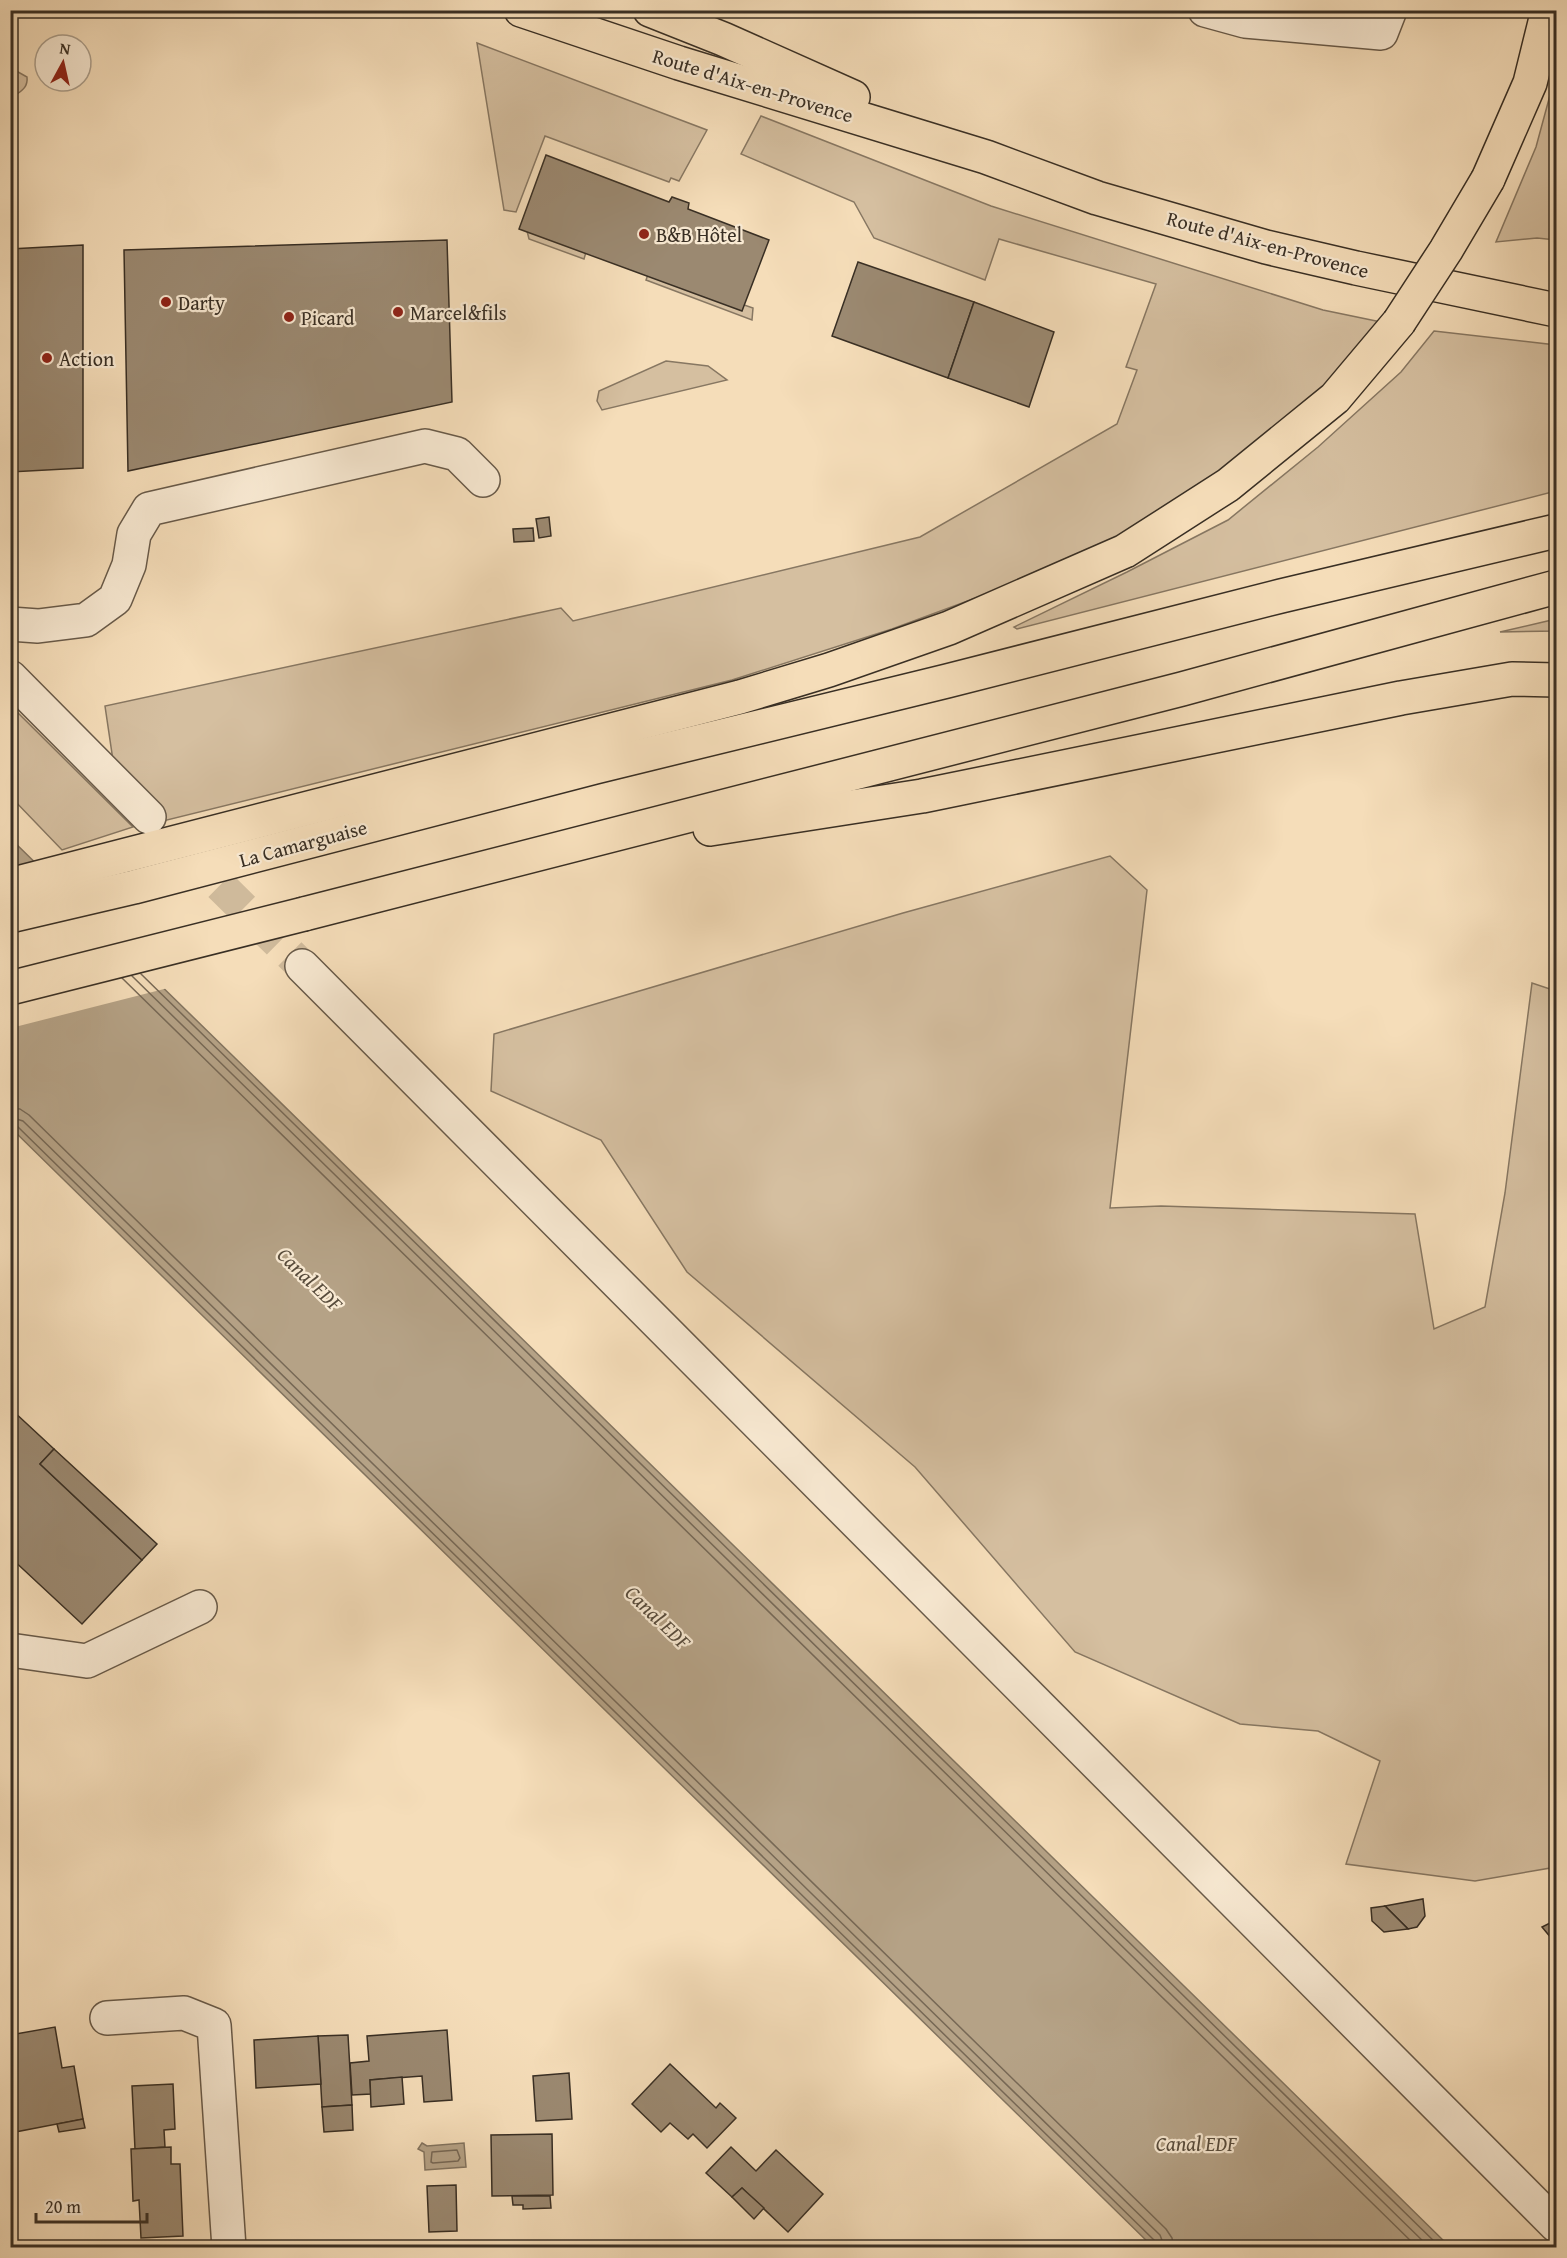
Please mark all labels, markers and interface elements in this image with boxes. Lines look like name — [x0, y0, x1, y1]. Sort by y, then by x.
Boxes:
north arrow — [33, 33, 93, 93]
text: N — [58, 36, 72, 61]
street label: Route d'Aix-en-Provence — [649, 41, 857, 129]
street label: Route d'Aix-en-Provence — [1164, 203, 1372, 285]
place label: B&B Hôtel — [656, 220, 743, 249]
marker: B&B Hôtel — [637, 227, 651, 241]
place label: Darty — [178, 288, 225, 317]
marker: Darty — [159, 295, 173, 309]
place label: Marcel&fils — [410, 298, 507, 327]
place label: Picard — [301, 303, 355, 332]
marker: Marcel&fils — [391, 305, 405, 319]
marker: Picard — [282, 310, 296, 324]
place label: Action — [59, 344, 114, 373]
marker: Action — [40, 351, 54, 365]
street label: La Camarguaise — [236, 812, 370, 874]
water label: Canal EDF — [270, 1240, 350, 1319]
water label: Canal EDF — [618, 1578, 698, 1657]
water label: Canal EDF — [1156, 2128, 1237, 2159]
scale bar — [36, 2186, 147, 2224]
text: 20 m — [45, 2193, 81, 2220]

